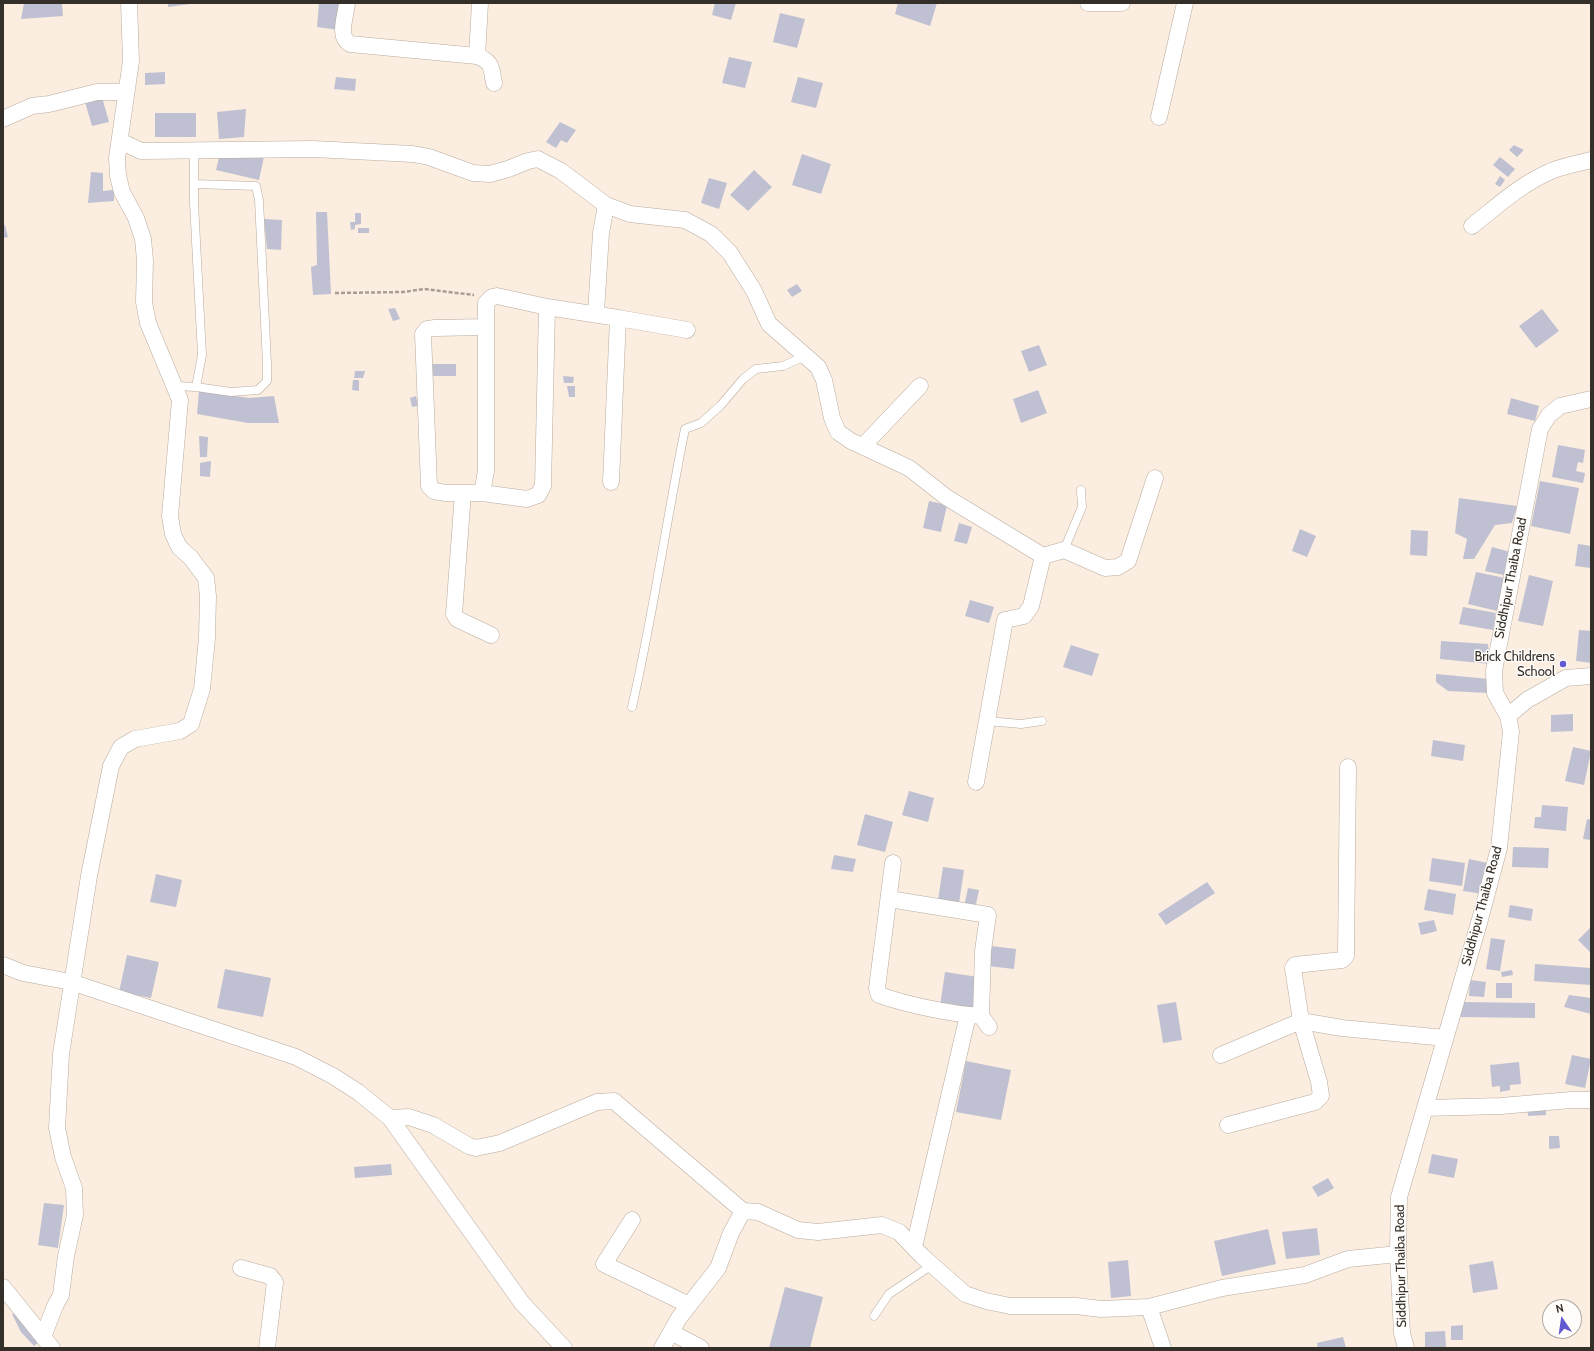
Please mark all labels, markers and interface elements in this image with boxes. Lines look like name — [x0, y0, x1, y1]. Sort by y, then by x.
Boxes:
street label: Siddhipur Thaiba Road — [1492, 516, 1530, 640]
place label: Brick Childrens School — [1475, 649, 1555, 680]
marker: Brick Childrens School — [1558, 659, 1568, 669]
street label: Siddhipur Thaiba Road — [1459, 845, 1505, 967]
street label: Siddhipur Thaiba Road — [1392, 1204, 1410, 1328]
north arrow — [1542, 1299, 1582, 1339]
text: N — [1554, 1301, 1565, 1316]

